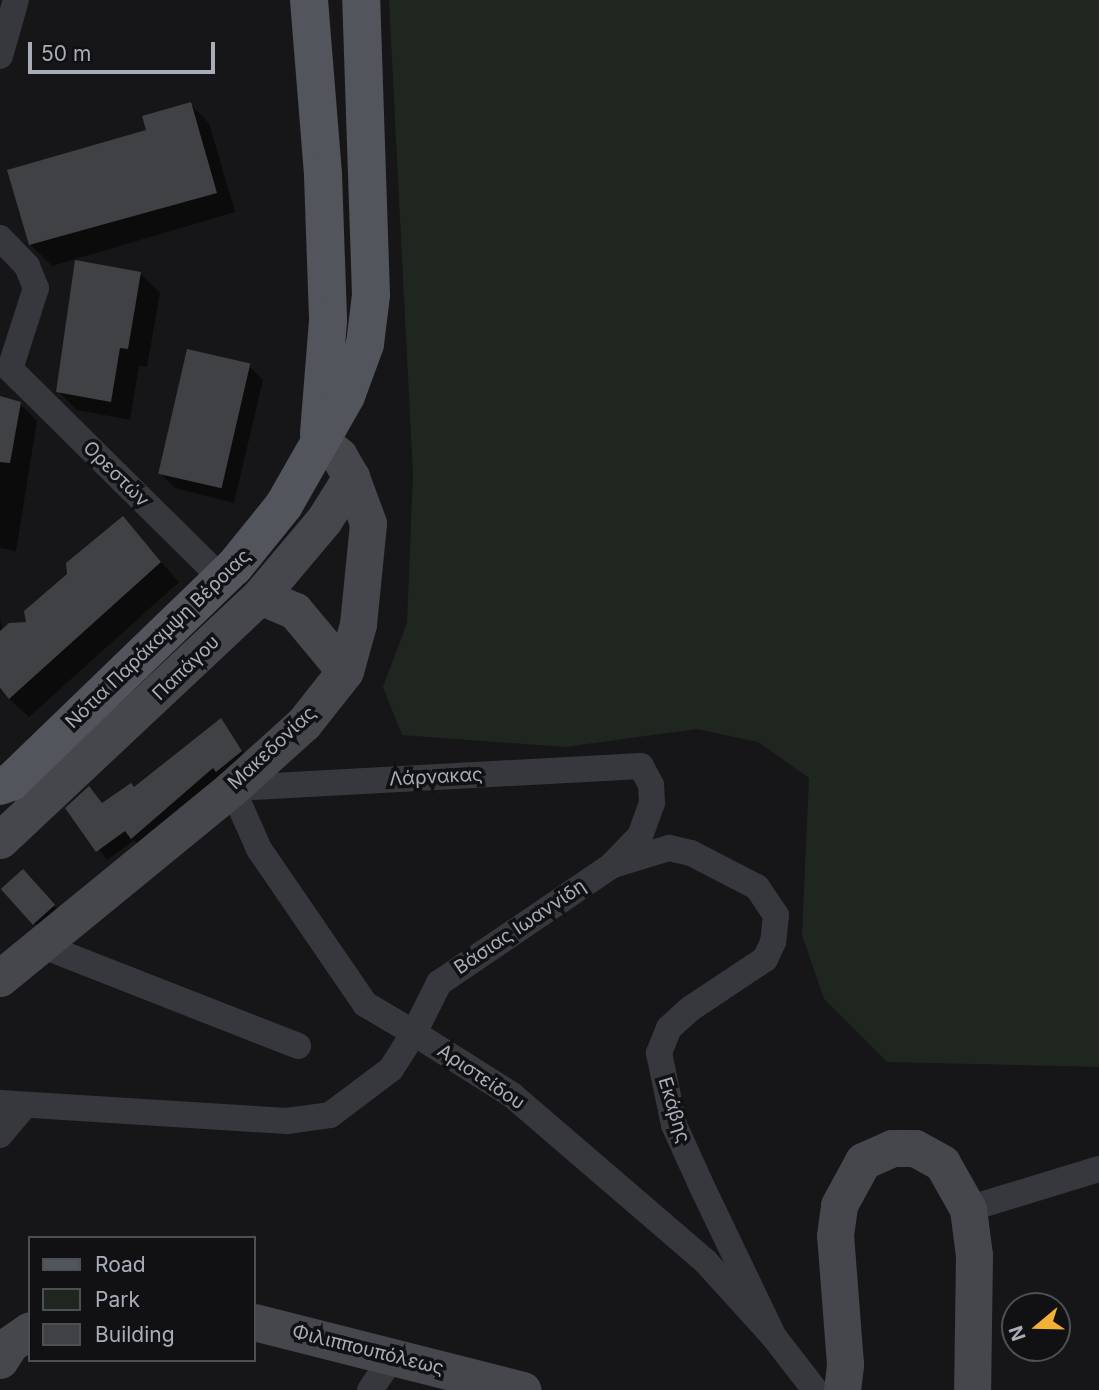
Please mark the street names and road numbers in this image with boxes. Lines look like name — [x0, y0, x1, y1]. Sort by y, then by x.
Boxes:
street label: Ορεστών — [78, 436, 154, 512]
street label: Νότια Παράκαμψη Βέροιας — [61, 545, 255, 733]
street label: Παπάγου — [148, 631, 224, 705]
street label: Μακεδονίας — [223, 702, 321, 794]
street label: Λάρνακας — [389, 763, 483, 791]
street label: Βάσιας Ιωαννίδη — [450, 875, 590, 979]
street label: Αριστείδου — [433, 1040, 529, 1114]
street label: Εκάβης — [653, 1074, 695, 1146]
street label: Φιλιππουπόλεως — [290, 1320, 446, 1380]

